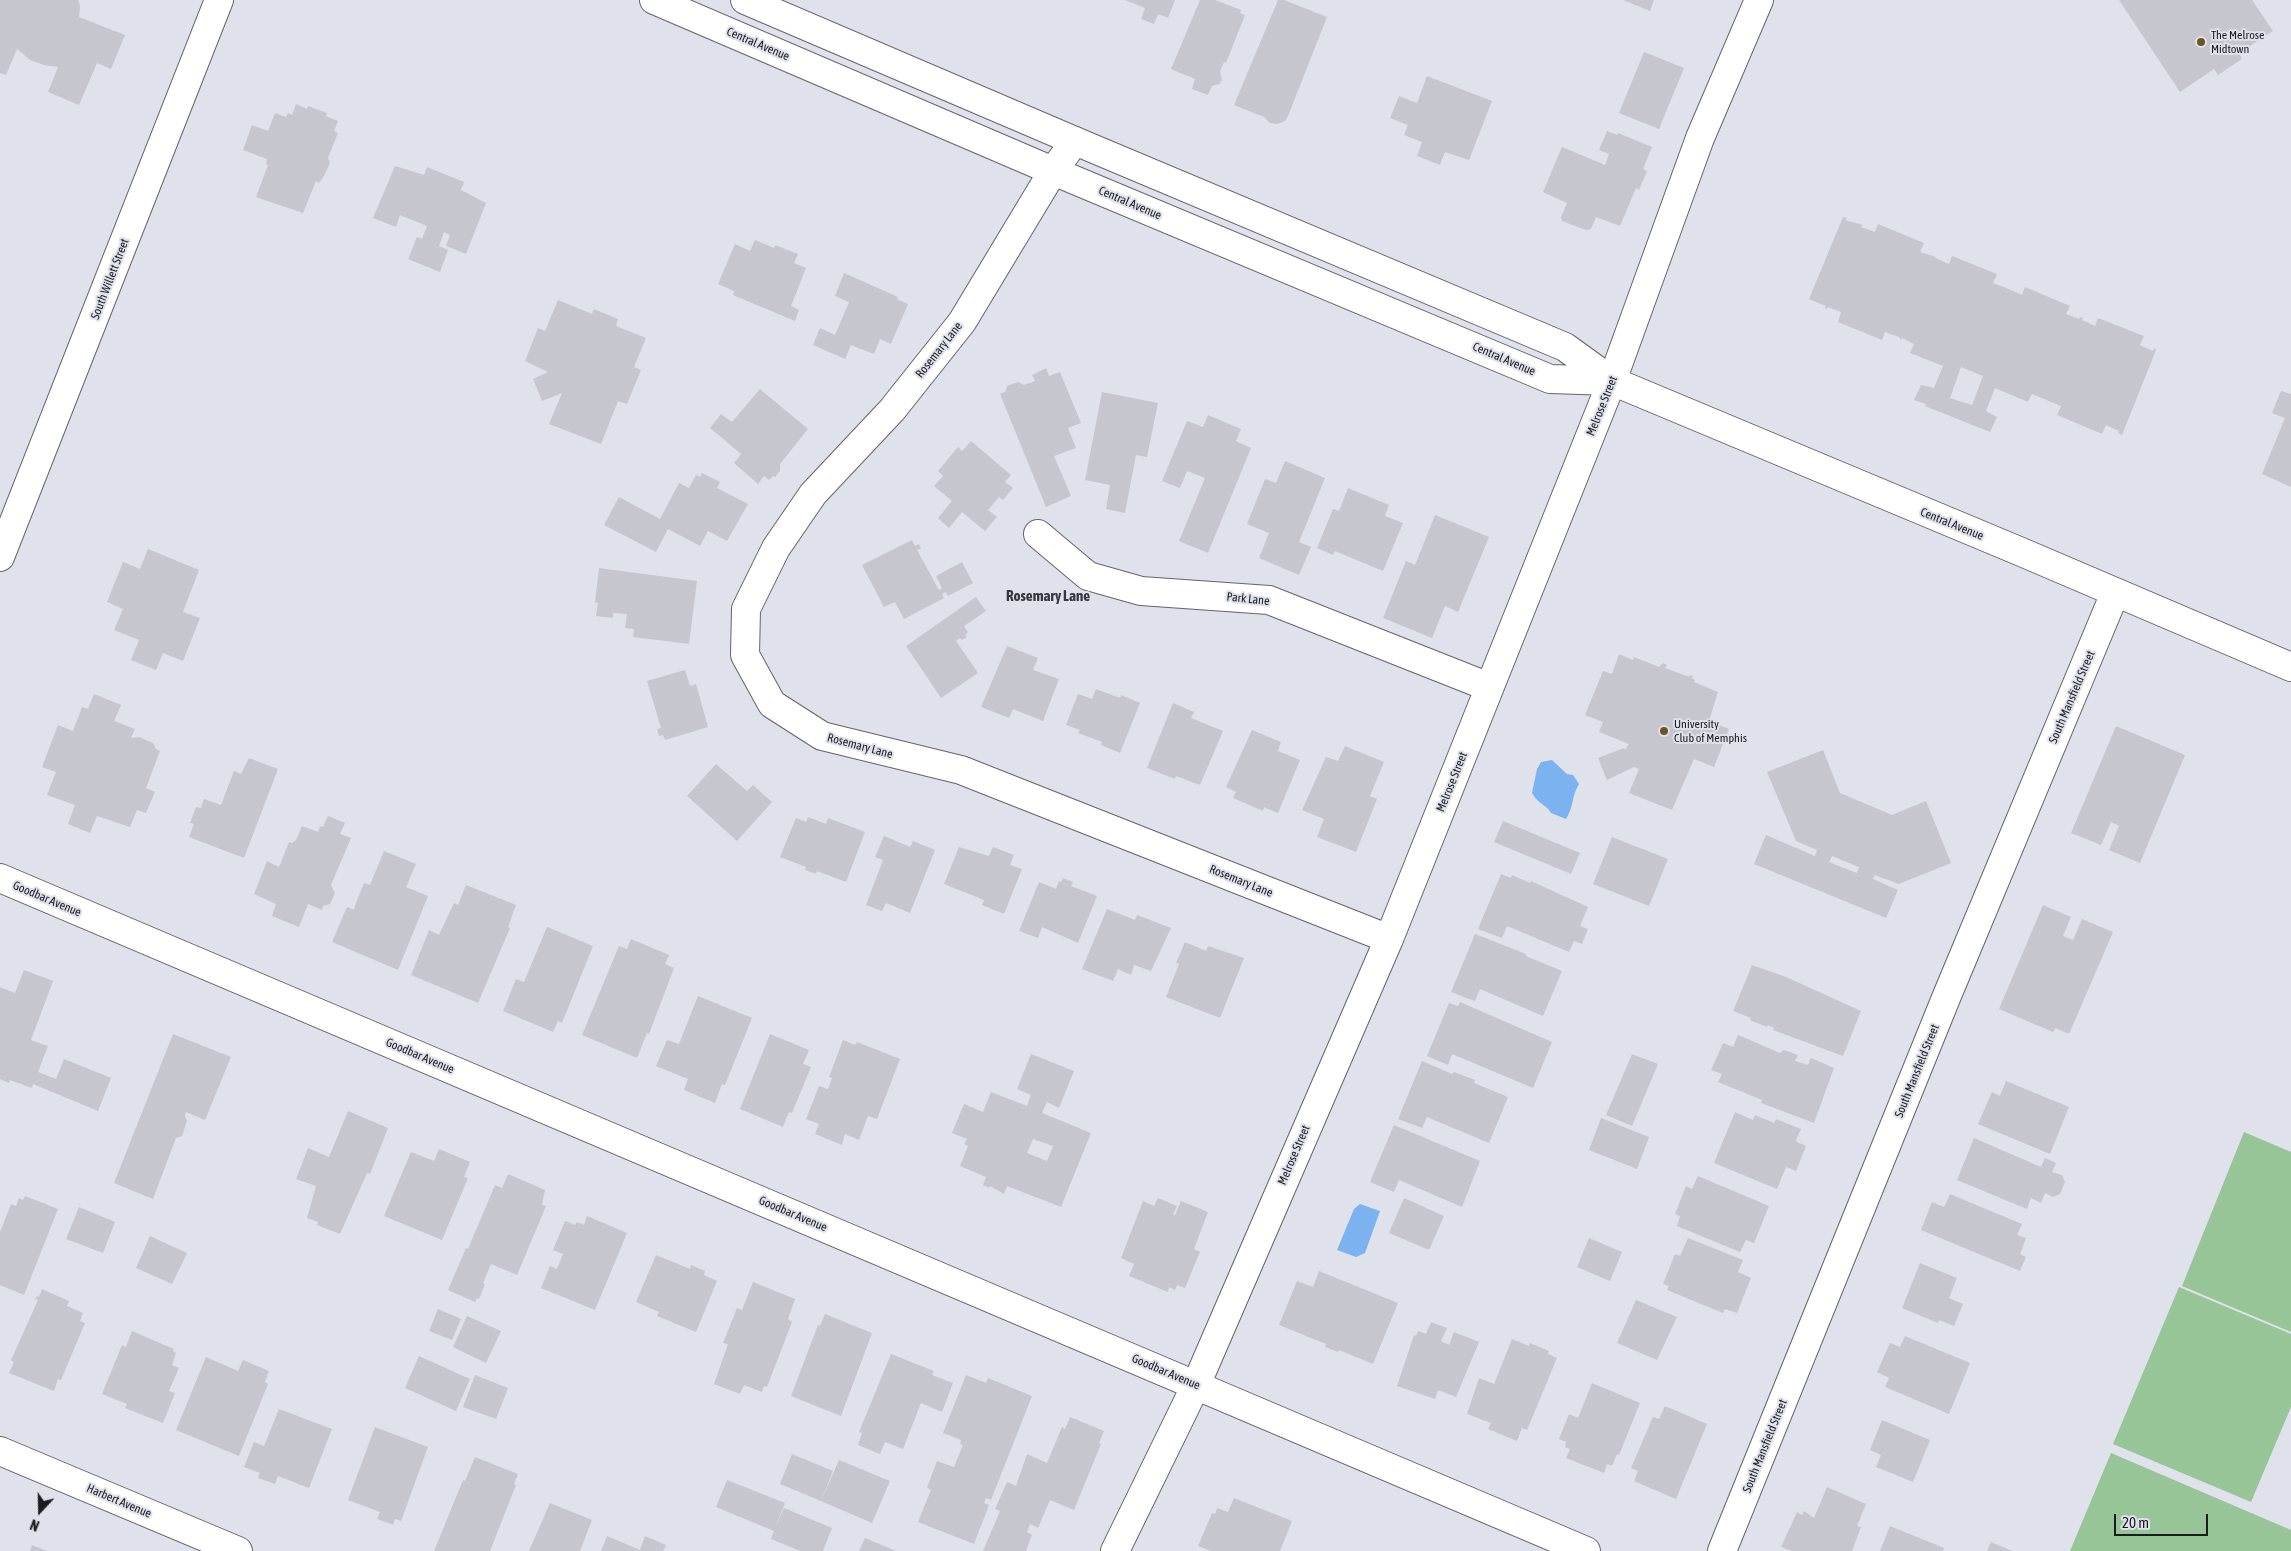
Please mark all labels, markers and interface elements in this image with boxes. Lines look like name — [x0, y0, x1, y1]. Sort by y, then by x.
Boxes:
street label: Central Avenue — [724, 24, 792, 64]
place label: The Melrose Midtown — [2211, 28, 2264, 56]
marker: The Melrose Midtown — [2195, 36, 2207, 48]
street label: Central Avenue — [1096, 183, 1164, 223]
street label: South Willett Street — [88, 237, 132, 321]
street label: Rosemary Lane — [913, 319, 965, 381]
street label: Central Avenue — [1470, 339, 1538, 379]
street label: Melrose Street — [1583, 374, 1621, 438]
street label: Central Avenue — [1918, 505, 1986, 543]
district label: Rosemary Lane — [1006, 587, 1090, 605]
street label: Park Lane — [1226, 590, 1270, 608]
street label: South Mansfield Street — [2046, 648, 2098, 746]
place label: University Club of Memphis — [1674, 717, 1747, 745]
marker: University Club of Memphis — [1658, 725, 1670, 737]
street label: Rosemary Lane — [826, 730, 894, 762]
street label: Melrose Street — [1433, 750, 1471, 814]
street label: Rosemary Lane — [1207, 862, 1275, 900]
street label: Goodbar Avenue — [11, 878, 83, 920]
street label: South Mansfield Street — [1892, 1022, 1942, 1120]
street label: Goodbar Avenue — [384, 1035, 456, 1077]
street label: Melrose Street — [1275, 1123, 1313, 1187]
street label: Goodbar Avenue — [757, 1193, 829, 1235]
street label: Goodbar Avenue — [1130, 1351, 1202, 1393]
street label: South Mansfield Street — [1740, 1397, 1790, 1495]
street label: Harbert Avenue — [84, 1481, 154, 1521]
north arrow — [15, 1486, 65, 1536]
scale bar — [2116, 1504, 2210, 1536]
text: 20 m — [2122, 1514, 2149, 1531]
text: N — [28, 1516, 41, 1534]

